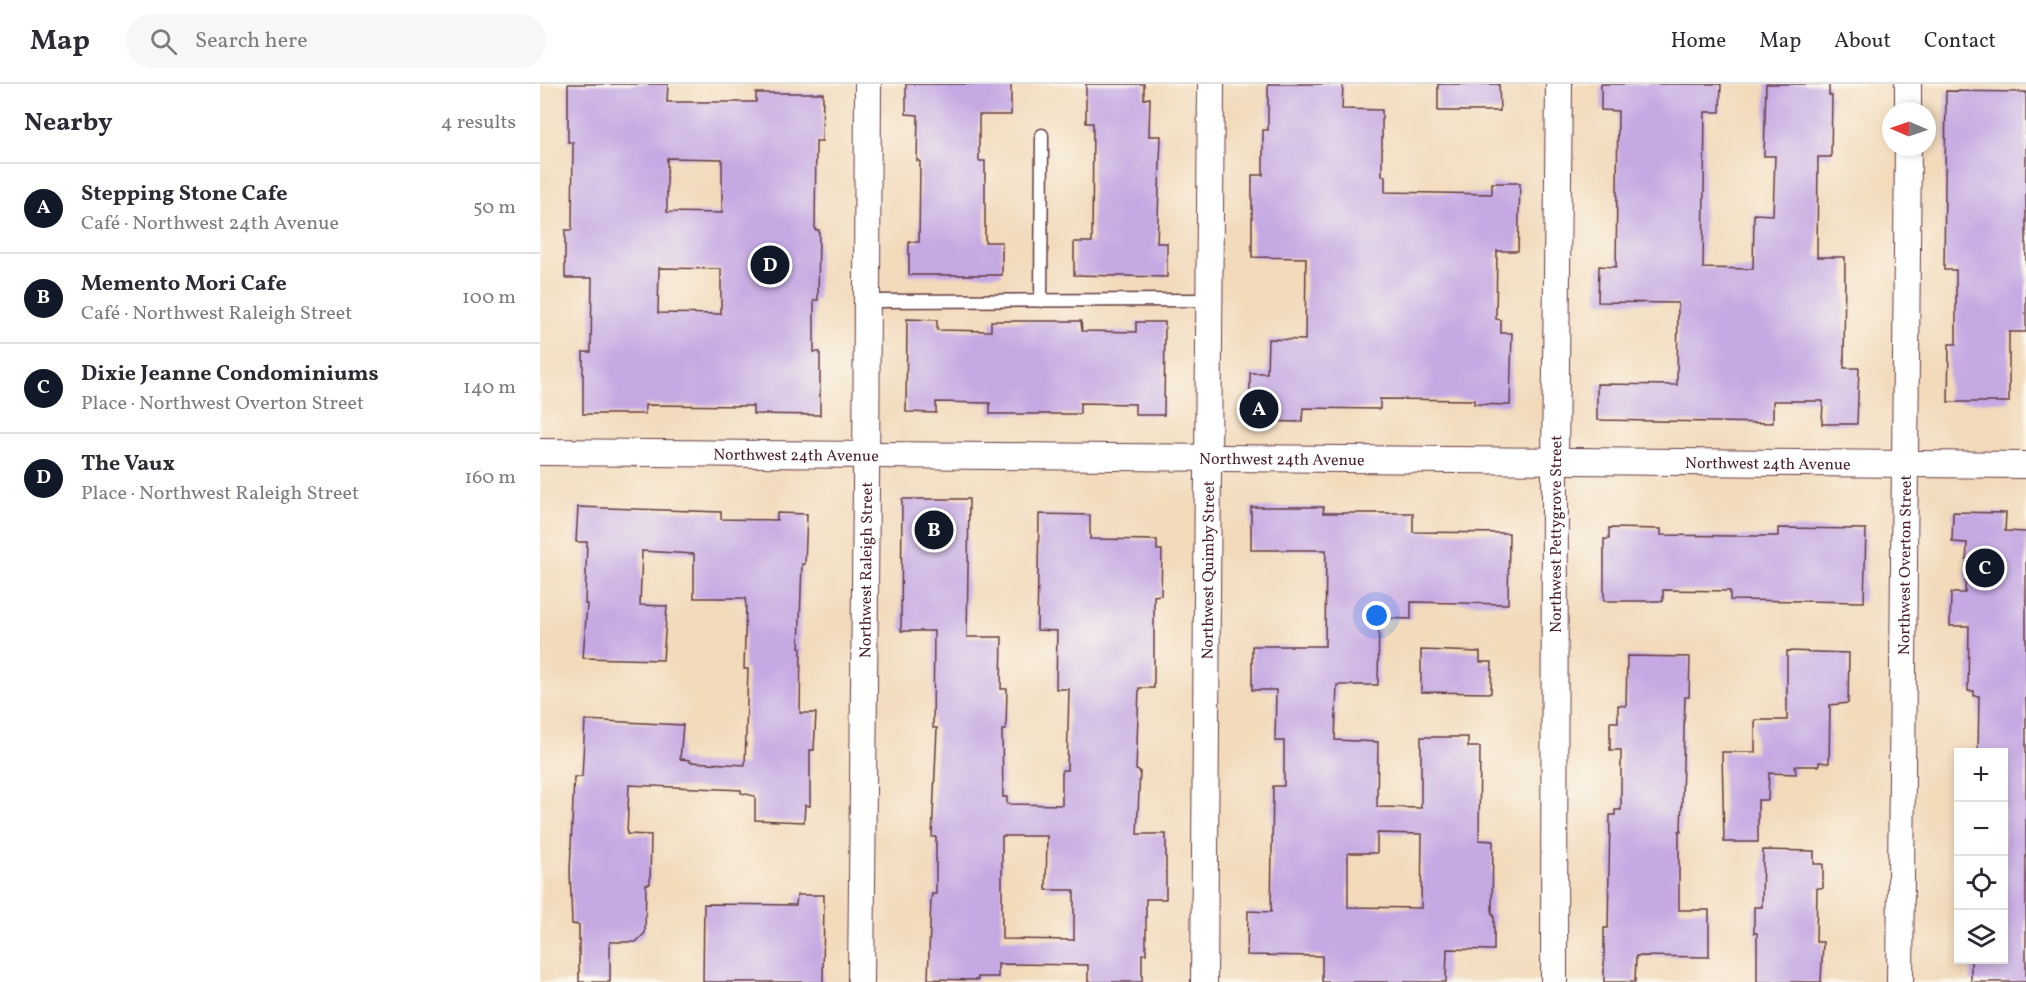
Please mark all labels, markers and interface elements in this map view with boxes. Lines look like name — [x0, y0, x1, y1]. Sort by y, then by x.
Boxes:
search box — [126, 14, 546, 68]
text: Map — [30, 22, 90, 61]
icon: search — [147, 25, 180, 58]
text: Search here — [195, 26, 308, 57]
text: Home — [1671, 27, 1726, 56]
text: Map — [1759, 27, 1801, 56]
text: About — [1834, 27, 1891, 56]
text: Contact — [1924, 27, 1996, 56]
north arrow — [1882, 102, 1936, 156]
text: Nearby — [24, 105, 113, 141]
text: 4 results — [441, 109, 516, 137]
text: Stepping Stone Cafe — [81, 179, 288, 210]
text: A — [36, 194, 51, 222]
text: 50 m — [473, 194, 516, 222]
text: Café · Northwest 24th Avenue — [81, 210, 339, 238]
pin: D — [750, 242, 790, 288]
text: Memento Mori Cafe — [81, 269, 287, 300]
text: B — [37, 284, 50, 312]
text: 100 m — [462, 284, 516, 312]
text: Café · Northwest Raleigh Street — [81, 300, 352, 328]
text: Dixie Jeanne Condominiums — [81, 359, 379, 390]
text: C — [37, 374, 50, 402]
text: 140 m — [463, 374, 516, 402]
pin: A — [1240, 386, 1278, 432]
text: Place · Northwest Overton Street — [81, 390, 364, 418]
street label: Northwest Pettygrove Street — [1546, 435, 1568, 633]
street label: Northwest 24th Avenue — [713, 445, 879, 468]
text: The Vaux — [81, 449, 175, 480]
street label: Northwest 24th Avenue — [1199, 449, 1365, 472]
street label: Northwest 24th Avenue — [1685, 453, 1851, 476]
text: D — [36, 464, 51, 492]
text: 160 m — [464, 464, 516, 492]
street label: Northwest Overton Street — [1894, 474, 1918, 655]
text: Place · Northwest Raleigh Street — [81, 480, 359, 508]
street label: Northwest Quimby Street — [1198, 480, 1221, 660]
street label: Northwest Raleigh Street — [855, 481, 879, 658]
pin: B — [914, 508, 954, 552]
pin: C — [1966, 546, 2004, 590]
your location — [1362, 601, 1391, 630]
map controls — [1954, 748, 2008, 964]
button: + — [1954, 748, 2008, 802]
button: − — [1954, 802, 2008, 856]
button: locate — [1954, 856, 2008, 910]
button: layers — [1954, 910, 2008, 964]

